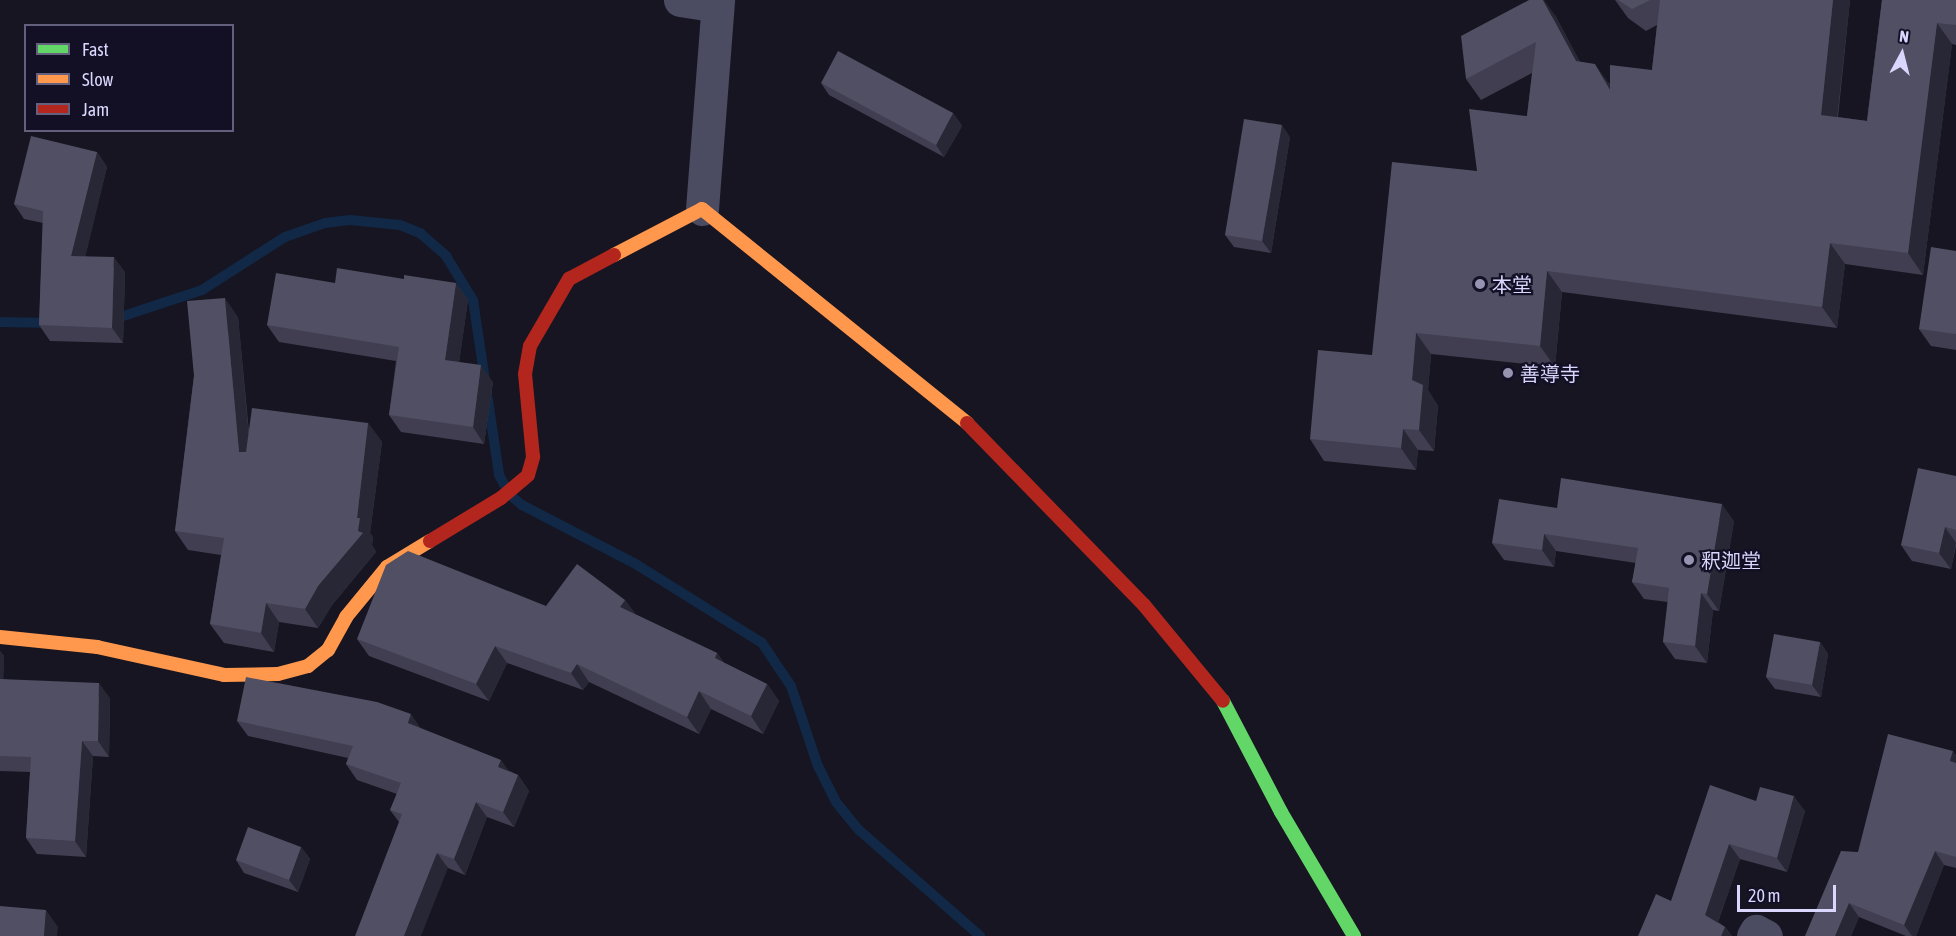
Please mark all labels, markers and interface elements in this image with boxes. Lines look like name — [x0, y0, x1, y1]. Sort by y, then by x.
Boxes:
legend — [24, 24, 234, 132]
north arrow — [1872, 24, 1932, 84]
text: N — [1898, 27, 1910, 46]
text: Fast — [82, 39, 109, 60]
text: Slow — [82, 69, 113, 90]
text: Jam — [82, 99, 109, 120]
place label: 本堂 — [1492, 272, 1532, 296]
marker: 本堂 — [1473, 277, 1487, 291]
place label: 善導寺 — [1520, 361, 1580, 385]
marker: 善導寺 — [1501, 366, 1515, 380]
place label: 釈迦堂 — [1701, 548, 1761, 572]
marker: 釈迦堂 — [1682, 553, 1696, 567]
scale bar — [1740, 873, 1839, 911]
text: 20 m — [1748, 885, 1780, 906]

